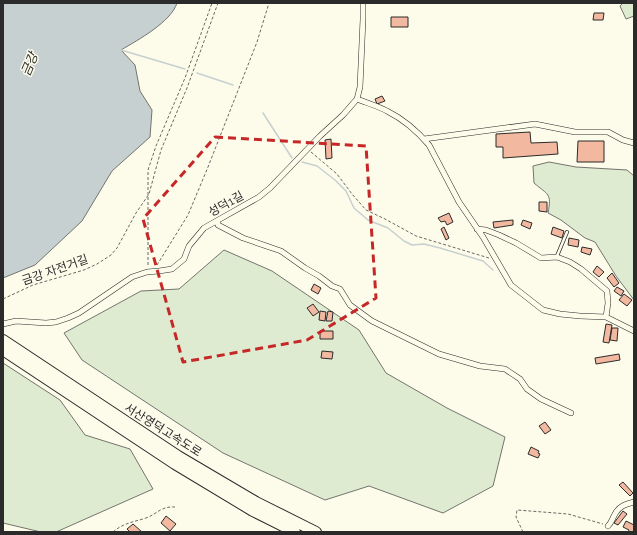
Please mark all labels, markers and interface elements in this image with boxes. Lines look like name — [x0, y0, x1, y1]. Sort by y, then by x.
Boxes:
water label: 금강 — [18, 48, 42, 78]
street label: 성덕1길 — [206, 189, 246, 219]
street label: 금강 자전거길 — [20, 252, 90, 288]
street label: 서산영덕고속도로 — [122, 401, 204, 459]

